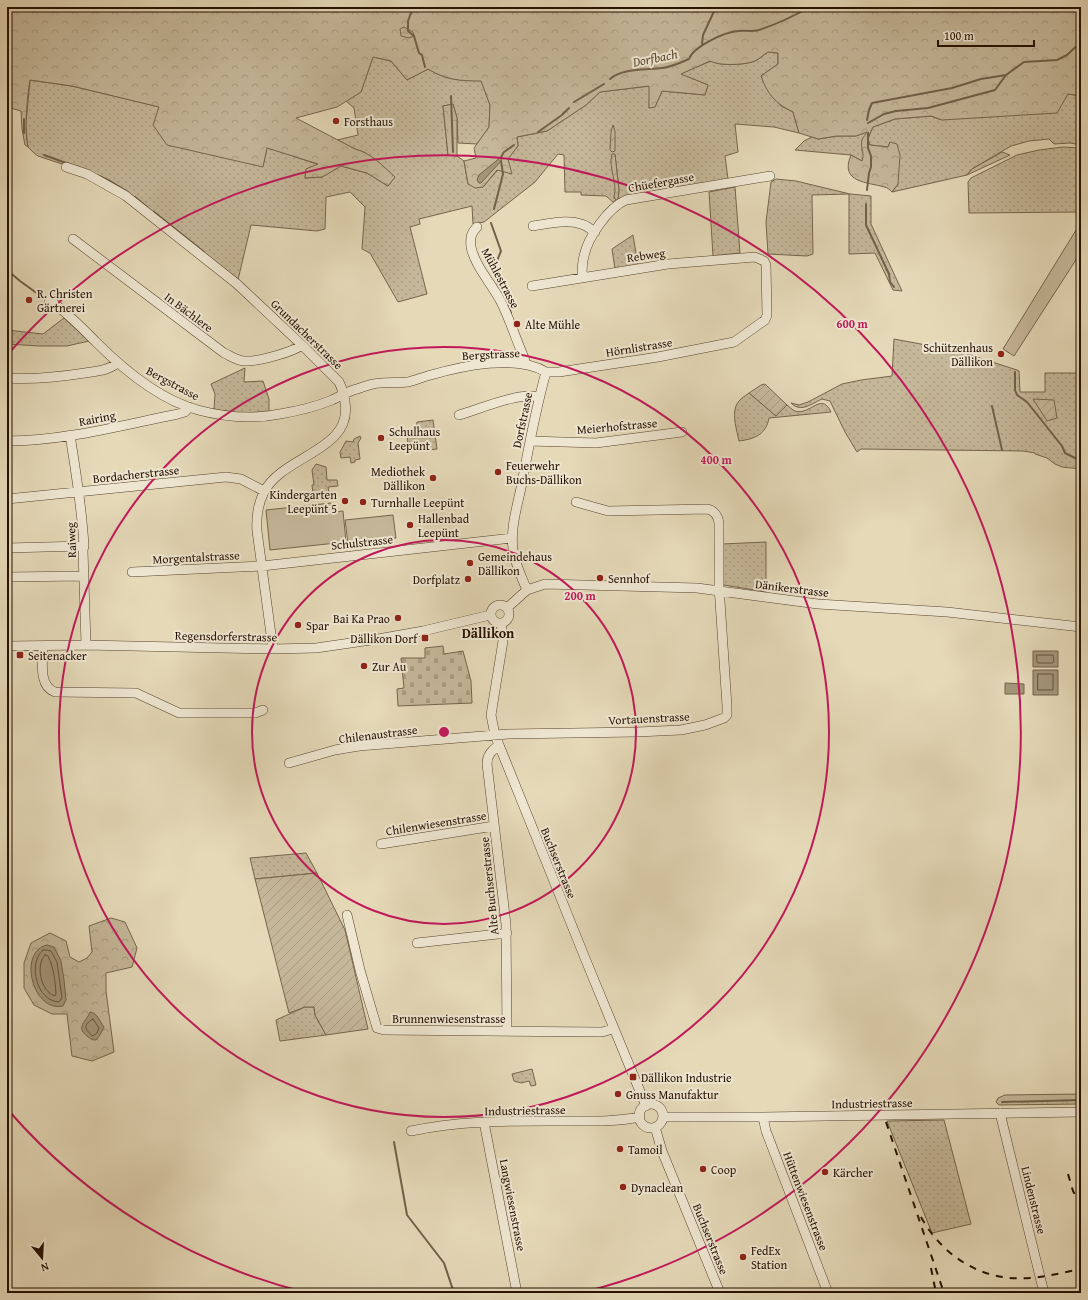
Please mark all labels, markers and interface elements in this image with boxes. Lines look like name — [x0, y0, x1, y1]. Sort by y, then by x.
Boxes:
scale bar — [938, 22, 1034, 48]
text: 100 m — [944, 27, 974, 44]
water label: Dorfbach — [630, 44, 679, 72]
place label: Forsthaus — [344, 113, 393, 130]
marker: Forsthaus — [331, 116, 341, 126]
street label: Chüefergasse — [627, 168, 696, 196]
street label: Rebweg — [626, 244, 666, 266]
street label: Mühlestrasse — [478, 245, 524, 312]
place label: R. Christen Gärtnerei — [37, 285, 93, 316]
street label: In Bächlere — [161, 288, 217, 336]
marker: R. Christen Gärtnerei — [24, 295, 34, 305]
street label: Grundacherstrasse — [267, 295, 347, 373]
text: 600 m — [836, 315, 869, 332]
place label: Alte Mühle — [525, 316, 581, 333]
marker: Alte Mühle — [512, 319, 522, 329]
street label: Hörnlistrasse — [604, 333, 674, 361]
place label: Schützenhaus Dällikon — [923, 339, 993, 370]
street label: Bergstrasse — [462, 344, 521, 364]
marker: Schützenhaus Dällikon — [996, 349, 1006, 359]
street label: Bergstrasse — [143, 362, 203, 404]
street label: Dorfstrasse — [508, 390, 536, 450]
street label: Rairing — [77, 406, 117, 430]
street label: Meierhofstrasse — [576, 414, 658, 438]
place label: Schulhaus Leepünt — [389, 423, 441, 454]
marker: Schulhaus Leepünt — [376, 433, 386, 443]
text: 400 m — [700, 451, 733, 468]
place label: Feuerwehr Buchs-Dällikon — [506, 457, 582, 488]
street label: Bordacherstrasse — [92, 461, 180, 487]
place label: Mediothek Dällikon — [371, 463, 426, 494]
marker: Feuerwehr Buchs-Dällikon — [493, 467, 503, 477]
marker: Mediothek Dällikon — [428, 473, 438, 483]
place label: Kindergarten Leepünt 5 — [270, 486, 337, 517]
place label: Turnhalle Leepünt — [371, 494, 465, 511]
marker: Kindergarten Leepünt 5 — [340, 496, 350, 506]
marker: Turnhalle Leepünt — [358, 497, 368, 507]
place label: Hallenbad Leepünt — [418, 510, 470, 541]
marker: Hallenbad Leepünt — [405, 520, 415, 530]
street label: Raiweg — [62, 522, 80, 558]
street label: Schulstrasse — [330, 530, 394, 554]
street label: Morgentalstrasse — [152, 546, 240, 568]
place label: Gemeindehaus Dällikon — [478, 548, 552, 579]
marker: Gemeindehaus Dällikon — [465, 558, 475, 568]
place label: Sennhof — [608, 570, 651, 587]
place label: Dorfplatz — [413, 571, 460, 588]
marker: Sennhof — [595, 573, 605, 583]
marker: Dorfplatz — [463, 574, 473, 584]
street label: Dänikerstrasse — [754, 575, 830, 601]
text: 200 m — [564, 587, 597, 604]
place label: Bai Ka Prao — [333, 610, 390, 627]
marker: Bai Ka Prao — [393, 613, 403, 623]
place label: Spar — [306, 617, 329, 634]
marker: Spar — [293, 620, 303, 630]
district label: Dällikon — [462, 623, 515, 643]
street label: Regensdorferstrasse — [175, 627, 278, 645]
place label: Dällikon Dorf — [350, 630, 418, 647]
marker: Dällikon Dorf — [420, 633, 430, 643]
place label: Seitenacker — [28, 647, 87, 664]
marker: Seitenacker — [15, 650, 25, 660]
place label: Zur Au — [372, 658, 407, 675]
marker: Zur Au — [359, 661, 369, 671]
street label: Vortauenstrasse — [608, 707, 691, 729]
street label: Chilenaustrasse — [338, 721, 419, 747]
centre of rings — [437, 725, 451, 739]
street label: Chilenwiesenstrasse — [384, 807, 488, 839]
street label: Buchserstrasse — [537, 825, 581, 901]
street label: Alte Buchserstrasse — [475, 836, 503, 936]
street label: Brunnenwiesenstrasse — [392, 1010, 506, 1027]
place label: Dällikon Industrie — [641, 1069, 732, 1086]
marker: Dällikon Industrie — [628, 1072, 638, 1082]
place label: Gnuss Manufaktur — [626, 1086, 719, 1103]
marker: Gnuss Manufaktur — [613, 1089, 623, 1099]
street label: Industriestrasse — [831, 1094, 913, 1112]
street label: Industriestrasse — [484, 1101, 566, 1119]
place label: Tamoil — [628, 1141, 663, 1158]
marker: Tamoil — [615, 1144, 625, 1154]
street label: Hüttenwiesenstrasse — [779, 1149, 833, 1253]
street label: Langwiesenstrasse — [496, 1157, 530, 1253]
place label: Coop — [711, 1161, 737, 1178]
marker: Coop — [698, 1164, 708, 1174]
place label: Kärcher — [833, 1164, 873, 1181]
street label: Lindenstrasse — [1017, 1164, 1051, 1236]
marker: Kärcher — [820, 1167, 830, 1177]
place label: Dynaclean — [631, 1179, 683, 1196]
marker: Dynaclean — [618, 1182, 628, 1192]
street label: Buchserstrasse — [689, 1201, 733, 1277]
north arrow — [22, 1238, 62, 1278]
place label: FedEx Station — [751, 1242, 787, 1273]
marker: FedEx Station — [738, 1252, 748, 1262]
text: N — [39, 1259, 51, 1276]

